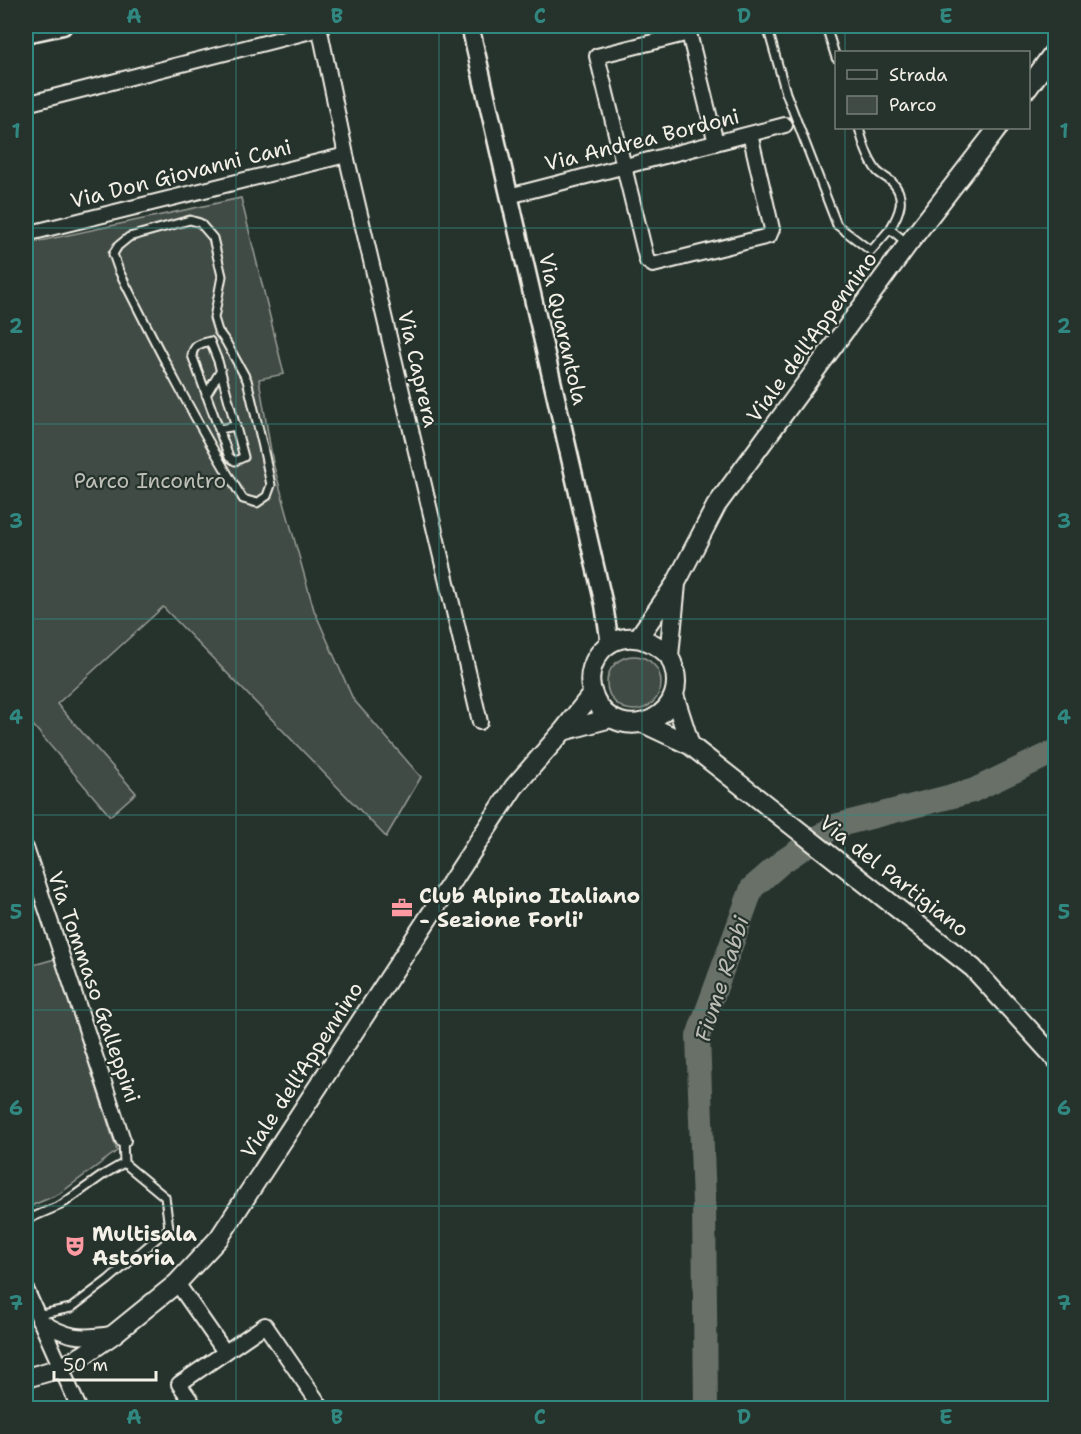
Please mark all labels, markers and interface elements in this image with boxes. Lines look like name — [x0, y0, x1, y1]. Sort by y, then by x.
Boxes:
text: A — [126, 3, 142, 29]
text: B — [331, 3, 343, 29]
text: C — [534, 3, 546, 29]
text: D — [737, 3, 751, 29]
text: E — [939, 3, 953, 29]
legend — [835, 51, 1030, 129]
text: Strada — [889, 63, 948, 87]
text: Parco — [889, 93, 937, 117]
street label: Via Andrea Bordoni — [542, 102, 742, 178]
text: 1 — [11, 118, 21, 144]
text: 1 — [1059, 118, 1069, 144]
street label: Via Don Giovanni Cani — [67, 133, 295, 215]
street label: Viale dell'Appennino — [740, 246, 884, 428]
street label: Via Quarantola — [532, 251, 594, 407]
street label: Via Caprera — [391, 308, 445, 430]
text: 2 — [9, 313, 23, 339]
text: 2 — [1057, 313, 1071, 339]
park label: Parco Incontro — [74, 467, 226, 495]
text: 3 — [9, 508, 23, 534]
text: 3 — [1057, 508, 1071, 534]
text: 4 — [9, 704, 23, 730]
text: 4 — [1057, 704, 1071, 730]
street label: Via del Partigiano — [813, 809, 975, 943]
street label: Via Tommaso Galleppini — [41, 868, 147, 1106]
place label: Club Alpino Italiano - Sezione Forli' — [419, 882, 640, 934]
office icon: Club Alpino Italiano - Sezione Forli' — [390, 896, 414, 920]
text: 5 — [10, 899, 22, 925]
text: 5 — [1058, 899, 1070, 925]
water label: Fiume Rabbi — [688, 912, 756, 1045]
street label: Viale dell'Appennino — [234, 976, 370, 1164]
text: 6 — [9, 1095, 23, 1121]
text: 6 — [1057, 1095, 1071, 1121]
place label: Multisala Astoria — [92, 1220, 197, 1272]
theatre icon: Multisala Astoria — [63, 1234, 87, 1258]
text: 7 — [9, 1290, 23, 1316]
text: 7 — [1057, 1290, 1071, 1316]
scale bar — [54, 1344, 156, 1382]
text: 50 m — [63, 1353, 108, 1377]
text: A — [126, 1404, 142, 1430]
text: B — [331, 1404, 343, 1430]
text: C — [534, 1404, 546, 1430]
text: D — [737, 1404, 751, 1430]
text: E — [939, 1404, 953, 1430]

